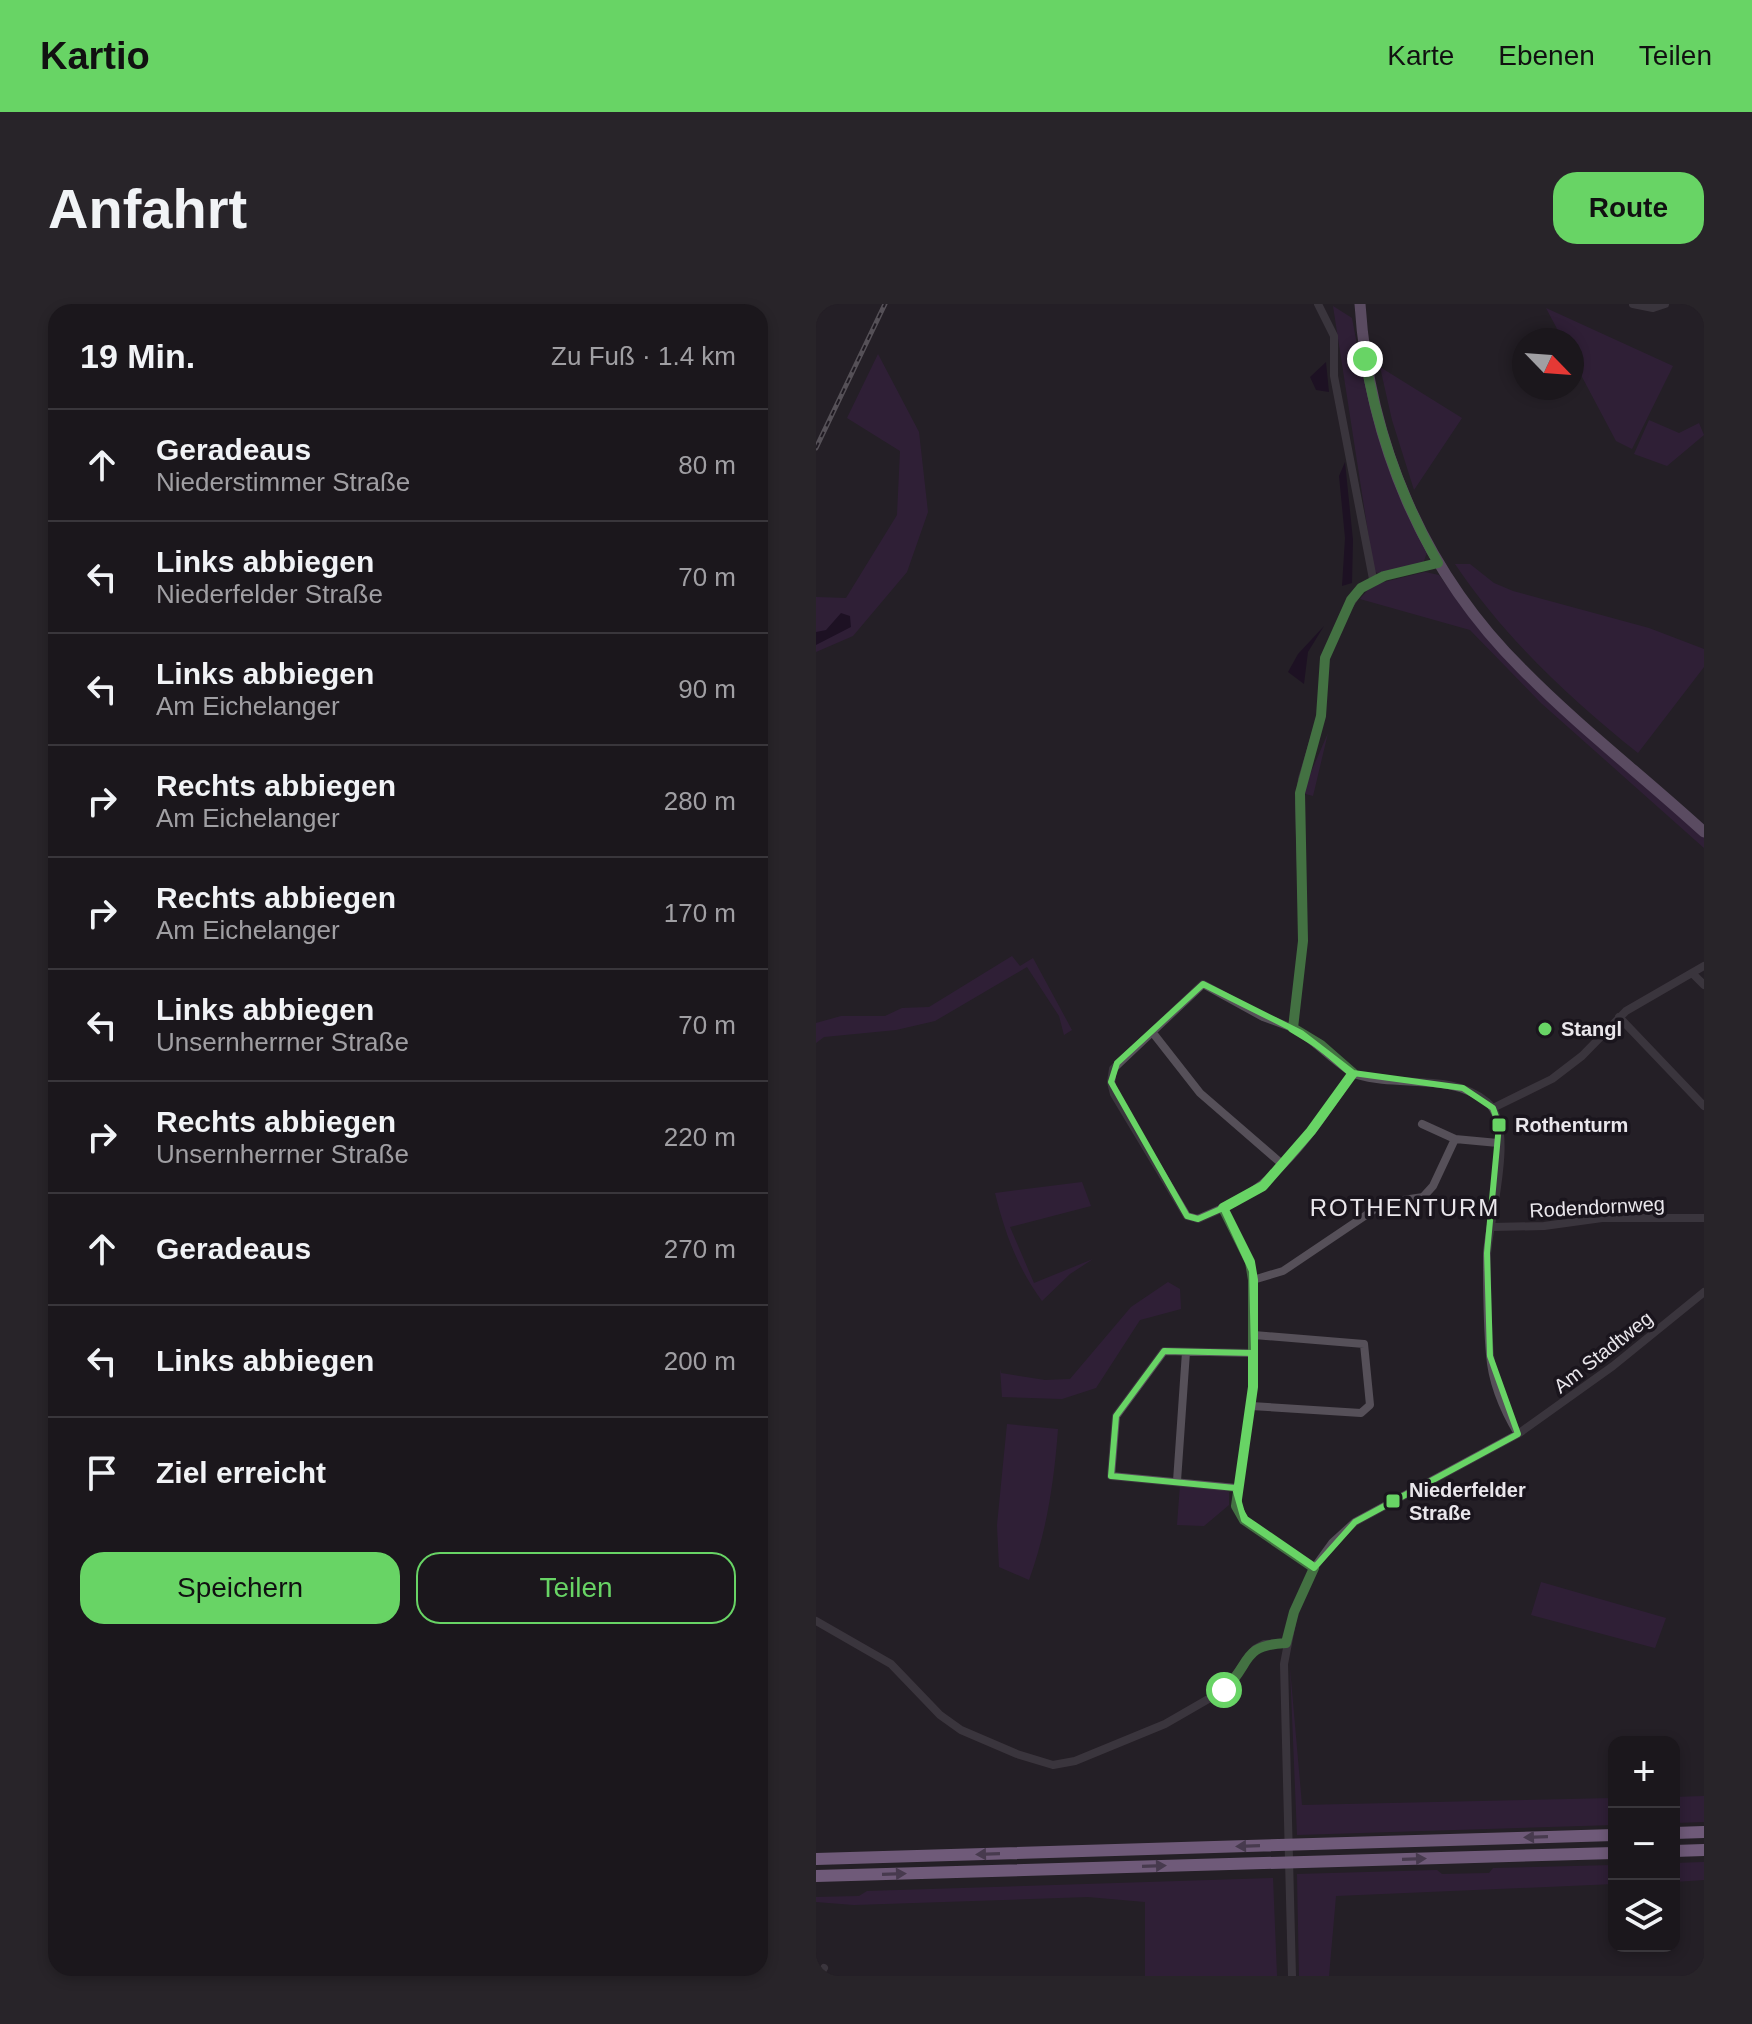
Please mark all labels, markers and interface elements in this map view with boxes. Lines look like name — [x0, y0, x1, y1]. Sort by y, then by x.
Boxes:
text: Kartio — [40, 35, 150, 77]
text: Karte — [1387, 40, 1454, 71]
text: Ebenen — [1498, 40, 1595, 71]
text: Teilen — [1639, 40, 1712, 71]
button: Route — [1553, 172, 1704, 244]
text: Anfahrt — [48, 177, 247, 240]
north arrow — [1512, 328, 1584, 400]
text: 19 Min. — [80, 337, 195, 375]
text: Zu Fuß · 1.4 km — [551, 341, 736, 371]
route end — [1347, 341, 1383, 377]
text: Geradeaus — [156, 433, 311, 466]
icon: ahead — [80, 443, 124, 487]
text: 80 m — [678, 450, 736, 480]
text: Niederstimmer Straße — [156, 467, 410, 497]
text: Links abbiegen — [156, 545, 374, 578]
icon: left — [80, 555, 124, 599]
text: 70 m — [678, 562, 736, 592]
text: Niederfelder Straße — [156, 579, 383, 609]
text: Links abbiegen — [156, 657, 374, 690]
icon: left — [80, 667, 124, 711]
text: 90 m — [678, 674, 736, 704]
text: Am Eichelanger — [156, 691, 340, 721]
text: Rechts abbiegen — [156, 769, 396, 802]
icon: right — [80, 779, 124, 823]
text: 280 m — [664, 786, 736, 816]
text: Am Eichelanger — [156, 803, 340, 833]
text: Rechts abbiegen — [156, 881, 396, 914]
icon: right — [80, 891, 124, 935]
text: 170 m — [664, 898, 736, 928]
text: Am Eichelanger — [156, 915, 340, 945]
text: Links abbiegen — [156, 993, 374, 1026]
icon: left — [80, 1003, 124, 1047]
text: 70 m — [678, 1010, 736, 1040]
place label: Stangl — [1561, 1018, 1622, 1040]
marker: Stangl — [1536, 1020, 1554, 1038]
text: Unsernherrner Straße — [156, 1027, 409, 1057]
text: Rechts abbiegen — [156, 1105, 396, 1138]
place label: Rothenturm — [1515, 1114, 1628, 1136]
icon: right — [80, 1115, 124, 1159]
marker: Rothenturm — [1490, 1116, 1508, 1134]
text: 220 m — [664, 1122, 736, 1152]
text: Unsernherrner Straße — [156, 1139, 409, 1169]
street label: Rodendornweg — [1529, 1192, 1665, 1222]
district label: ROTHENTURM — [1310, 1194, 1500, 1221]
icon: ahead — [80, 1227, 124, 1271]
text: Geradeaus — [156, 1232, 311, 1265]
text: 270 m — [664, 1234, 736, 1264]
street label: Am Stadtweg — [1549, 1307, 1657, 1397]
icon: left — [80, 1339, 124, 1383]
text: Links abbiegen — [156, 1344, 374, 1377]
text: 200 m — [664, 1346, 736, 1376]
icon: arrive — [80, 1451, 124, 1495]
text: Ziel erreicht — [156, 1456, 326, 1489]
place label: Niederfelder Straße — [1409, 1479, 1526, 1524]
marker: Niederfelder Straße — [1384, 1492, 1402, 1510]
button: Speichern — [80, 1552, 400, 1624]
button: Teilen — [416, 1552, 736, 1624]
route start — [1206, 1672, 1242, 1708]
map controls — [1608, 1736, 1680, 1952]
button: + — [1608, 1736, 1680, 1808]
button: − — [1608, 1808, 1680, 1880]
one-way arrow — [1523, 1831, 1548, 1844]
one-way arrow — [1235, 1839, 1260, 1852]
one-way arrow — [975, 1847, 1000, 1860]
one-way arrow — [1402, 1852, 1427, 1865]
one-way arrow — [1142, 1860, 1167, 1873]
one-way arrow — [882, 1868, 907, 1880]
button: layers — [1608, 1880, 1680, 1952]

